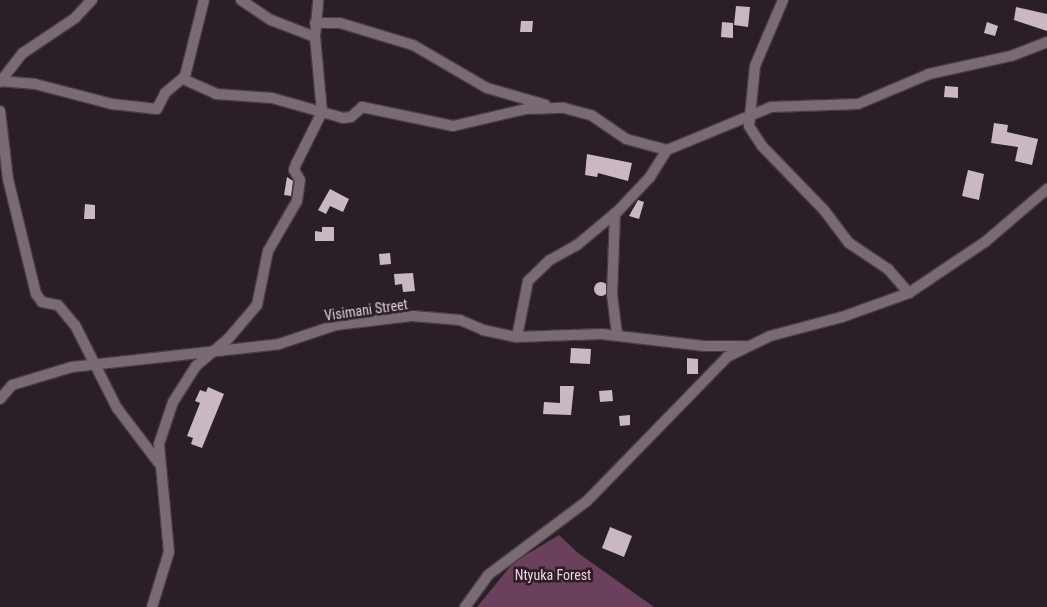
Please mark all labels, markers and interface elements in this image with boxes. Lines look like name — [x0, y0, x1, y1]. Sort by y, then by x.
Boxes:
street label: Visimani Street — [323, 296, 409, 324]
park label: Ntyuka Forest — [515, 567, 591, 583]

